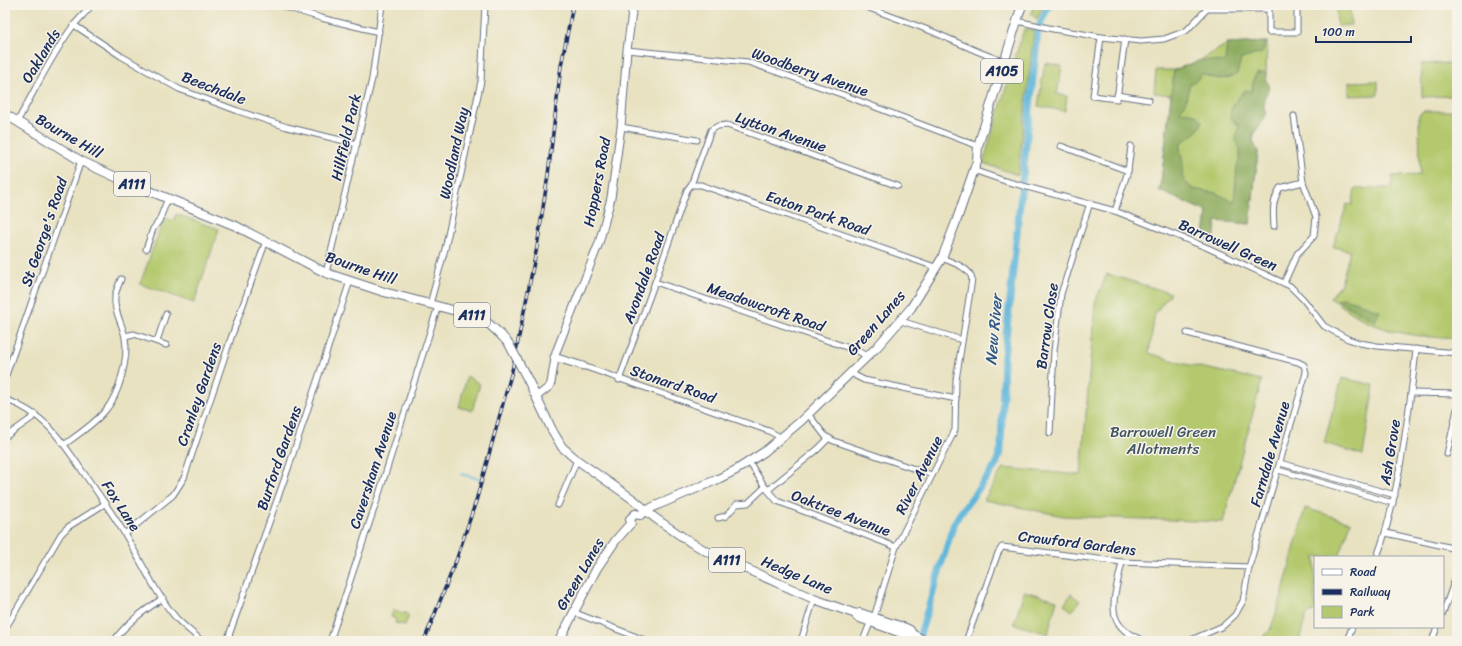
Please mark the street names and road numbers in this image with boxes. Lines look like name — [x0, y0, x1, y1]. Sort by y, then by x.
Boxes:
street label: Oaklands — [14, 24, 68, 88]
street label: Woodberry Avenue — [748, 40, 872, 104]
road number: A105 — [981, 59, 1023, 83]
street label: Beechdale — [178, 64, 251, 112]
street label: Hillfield Park — [323, 91, 369, 183]
street label: Woodland Way — [432, 104, 476, 201]
street label: Lytton Avenue — [732, 104, 830, 160]
street label: Bourne Hill — [31, 106, 108, 166]
street label: Hoppers Road — [576, 134, 619, 229]
road number: A111 — [114, 172, 150, 196]
street label: St George's Road — [13, 173, 75, 290]
street label: Eaton Park Road — [762, 183, 875, 243]
street label: Barrowell Green — [1174, 212, 1282, 278]
street label: Avondale Road — [615, 228, 673, 328]
street label: Bourne Hill — [322, 244, 401, 293]
street label: Meadowcroft Road — [704, 275, 829, 340]
street label: Barrow Close — [1028, 281, 1066, 371]
street label: Green Lanes — [840, 284, 912, 362]
road number: A111 — [454, 303, 490, 327]
street label: Cranley Gardens — [169, 338, 229, 449]
street label: Stonard Road — [627, 357, 720, 411]
street label: Farndale Avenue — [1243, 398, 1297, 510]
street label: Burford Gardens — [249, 402, 309, 514]
street label: Caversham Avenue — [342, 408, 404, 532]
street label: Ash Grove — [1372, 417, 1408, 488]
street label: River Avenue — [888, 431, 950, 519]
street label: Fox Lane — [95, 475, 147, 537]
street label: Oaktree Avenue — [787, 482, 895, 544]
street label: Crawford Gardens — [1017, 523, 1138, 563]
street label: Green Lanes — [549, 533, 611, 615]
road number: A111 — [709, 548, 745, 572]
street label: Hedge Lane — [757, 548, 837, 602]

